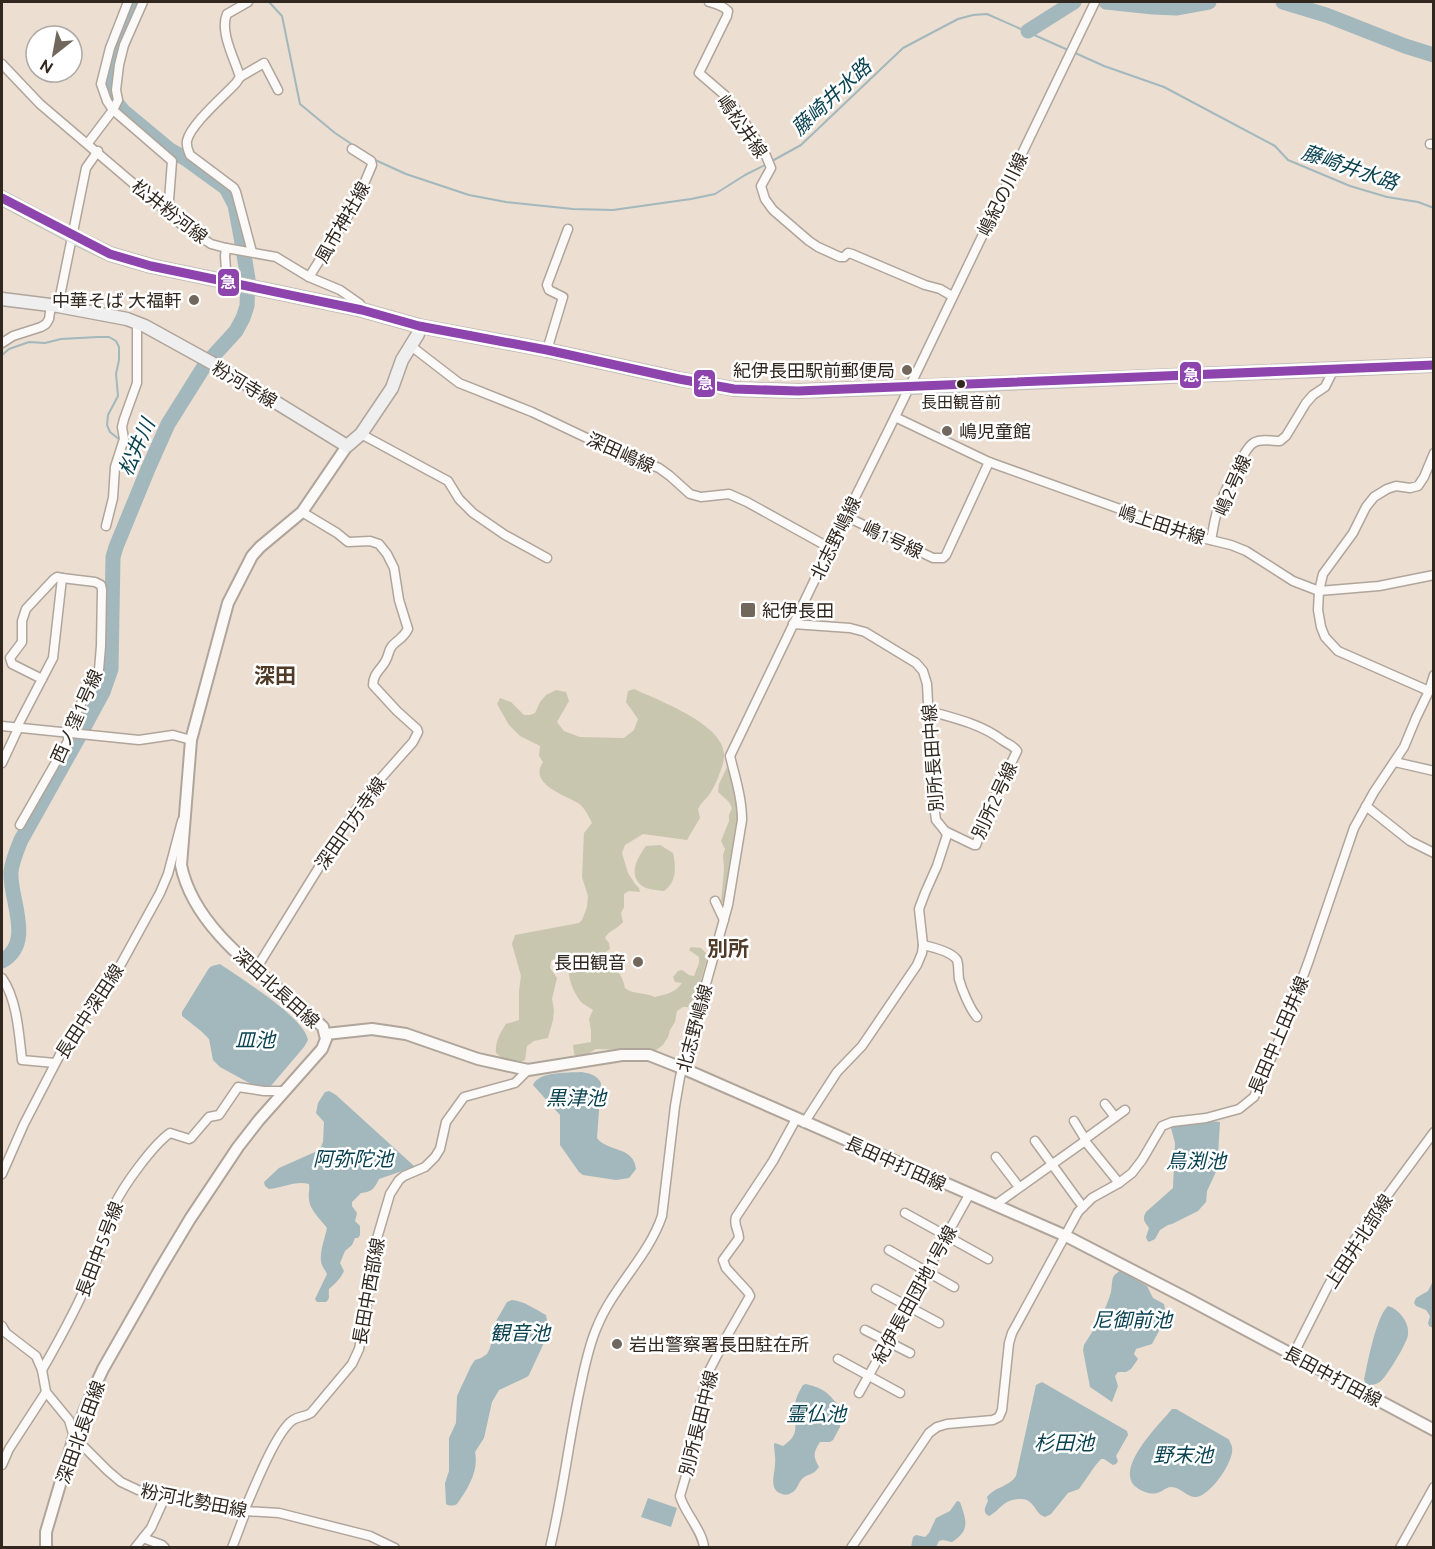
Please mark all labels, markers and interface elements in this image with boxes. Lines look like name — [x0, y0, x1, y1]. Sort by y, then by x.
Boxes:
north arrow — [24, 24, 84, 84]
water label: 藤崎井水路 — [787, 53, 877, 140]
text: N — [37, 56, 56, 78]
street label: 嶋松井線 — [714, 91, 772, 161]
water label: 藤崎井水路 — [1299, 140, 1403, 195]
street label: 嶋紀の川線 — [973, 149, 1031, 239]
street label: 松井粉河線 — [128, 175, 212, 247]
street label: 風市神社線 — [311, 178, 373, 266]
line badge: 急 — [217, 268, 240, 297]
text: 急 — [220, 273, 236, 291]
place label: 中華そば 大福軒 — [52, 290, 182, 310]
marker: 中華そば 大福軒 — [187, 293, 201, 307]
street label: 粉河寺線 — [209, 357, 281, 411]
place label: 紀伊長田駅前郵便局 — [733, 360, 895, 380]
line badge: 急 — [1179, 361, 1202, 389]
marker: 紀伊長田駅前郵便局 — [900, 363, 914, 377]
text: 急 — [1183, 366, 1199, 384]
line badge: 急 — [693, 369, 716, 398]
text: 急 — [697, 374, 713, 392]
marker: 長田観音前 — [955, 378, 967, 390]
place label: 長田観音前 — [921, 393, 1001, 411]
water label: 松井川 — [113, 413, 160, 479]
place label: 嶋児童館 — [959, 421, 1031, 441]
marker: 嶋児童館 — [940, 424, 954, 438]
street label: 深田嶋線 — [584, 428, 658, 476]
street label: 嶋2号線 — [1210, 452, 1254, 518]
street label: 北志野嶋線 — [806, 493, 864, 583]
street label: 嶋上田井線 — [1116, 501, 1208, 547]
street label: 嶋1号線 — [860, 516, 926, 562]
place label: 紀伊長田 — [762, 600, 834, 620]
marker: 紀伊長田 — [739, 601, 757, 619]
district label: 深田 — [254, 663, 296, 687]
street label: 西ノ窪1号線 — [46, 666, 106, 766]
street label: 別所長田中線 — [918, 703, 946, 813]
street label: 別所2号線 — [968, 759, 1020, 841]
street label: 深田円方寺線 — [311, 773, 389, 873]
district label: 別所 — [707, 936, 749, 960]
street label: 深田北長田線 — [230, 944, 324, 1032]
place label: 長田観音 — [554, 952, 626, 972]
marker: 長田観音 — [631, 955, 645, 969]
street label: 長田中深田線 — [51, 960, 127, 1062]
street label: 長田中上田井線 — [1244, 973, 1312, 1097]
street label: 北志野嶋線 — [673, 982, 715, 1074]
water label: 皿池 — [235, 1028, 277, 1051]
water label: 黒津池 — [546, 1086, 608, 1109]
street label: 長田中打田線 — [843, 1132, 949, 1194]
water label: 阿弥陀池 — [313, 1147, 395, 1170]
water label: 鳥渕池 — [1166, 1149, 1228, 1172]
street label: 上田井北部線 — [1320, 1190, 1396, 1292]
street label: 長田中5号線 — [72, 1199, 126, 1299]
street label: 紀伊長田団地1号線 — [868, 1222, 960, 1366]
street label: 長田中西部線 — [349, 1236, 387, 1346]
water label: 尼御前池 — [1092, 1308, 1174, 1331]
water label: 観音池 — [490, 1321, 552, 1344]
place label: 岩出警察署長田駐在所 — [629, 1334, 809, 1354]
marker: 岩出警察署長田駐在所 — [610, 1337, 624, 1351]
street label: 長田中打田線 — [1281, 1342, 1385, 1410]
street label: 別所長田中線 — [675, 1368, 721, 1478]
street label: 深田北長田線 — [52, 1378, 108, 1486]
water label: 霊仏池 — [786, 1402, 848, 1425]
water label: 杉田池 — [1034, 1431, 1096, 1454]
water label: 野末池 — [1153, 1443, 1215, 1466]
street label: 粉河北勢田線 — [139, 1480, 249, 1520]

